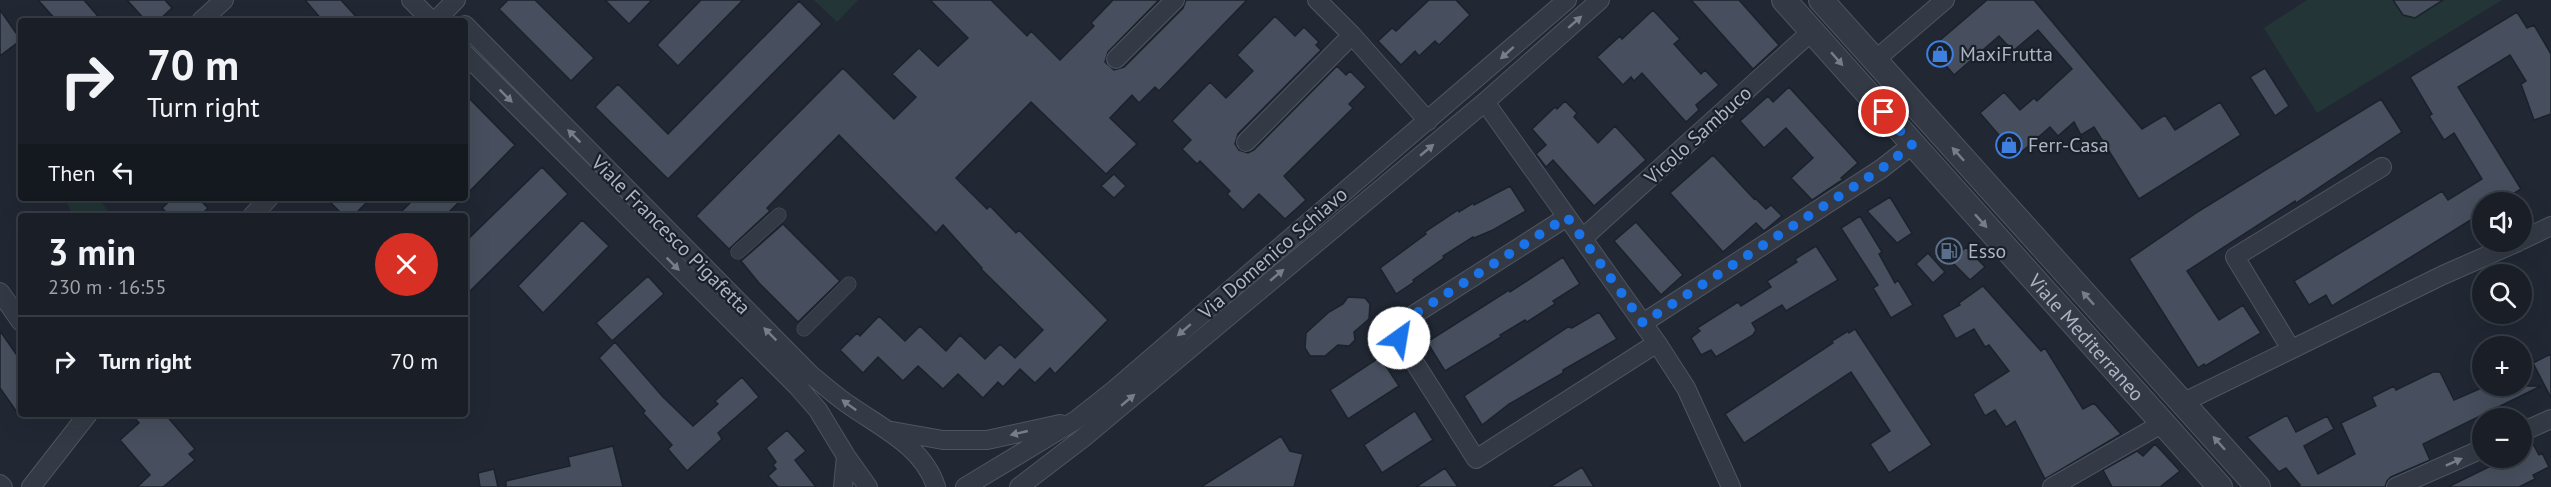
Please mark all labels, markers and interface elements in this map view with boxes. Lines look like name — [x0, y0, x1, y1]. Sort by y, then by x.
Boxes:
one-way arrow — [1567, 15, 1582, 29]
text: 70 m — [147, 37, 239, 92]
shop icon: MaxiFrutta — [1925, 39, 1955, 69]
place label: MaxiFrutta — [1960, 41, 2053, 67]
icon: right — [48, 42, 126, 120]
one-way arrow — [1500, 46, 1515, 59]
one-way arrow — [1830, 52, 1844, 67]
street label: Vicolo Sambuco — [1638, 80, 1757, 191]
pin — [1858, 86, 1909, 137]
one-way arrow — [499, 88, 513, 103]
text: Turn right — [147, 90, 260, 124]
icon: arrive — [1867, 95, 1900, 128]
one-way arrow — [567, 129, 581, 143]
shop icon: Ferr-Casa — [1994, 130, 2024, 160]
place label: Ferr-Casa — [2028, 132, 2109, 158]
one-way arrow — [1419, 144, 1434, 157]
one-way arrow — [1951, 146, 1965, 161]
street label: Viale Francesco Pigafetta — [585, 149, 756, 320]
icon: left — [107, 156, 140, 189]
text: Then — [48, 159, 95, 187]
street label: Via Domenico Schiavo — [1192, 181, 1353, 326]
map controls — [2472, 192, 2532, 468]
button: sound — [2472, 192, 2532, 252]
one-way arrow — [1974, 213, 1988, 228]
text: 3 min — [48, 228, 136, 275]
button: close — [375, 233, 438, 296]
fuel station icon: Esso — [1934, 236, 1964, 266]
place label: Esso — [1968, 238, 2006, 264]
one-way arrow — [665, 257, 679, 271]
button: search — [2472, 264, 2532, 324]
street label: Viale Mediterraneo — [2022, 268, 2150, 407]
one-way arrow — [1269, 269, 1284, 282]
text: 230 m · 16:55 — [48, 274, 166, 300]
one-way arrow — [2081, 291, 2095, 306]
position arrow — [1367, 306, 1431, 370]
one-way arrow — [1177, 323, 1192, 336]
one-way arrow — [763, 328, 777, 342]
button: + — [2472, 336, 2532, 396]
icon: right — [48, 345, 81, 378]
text: Turn right — [99, 347, 191, 375]
text: 70 m — [390, 347, 438, 375]
one-way arrow — [1120, 394, 1136, 407]
one-way arrow — [842, 399, 857, 411]
button: − — [2472, 408, 2532, 468]
one-way arrow — [1009, 429, 1028, 438]
one-way arrow — [2213, 436, 2226, 451]
one-way arrow — [2446, 457, 2463, 466]

